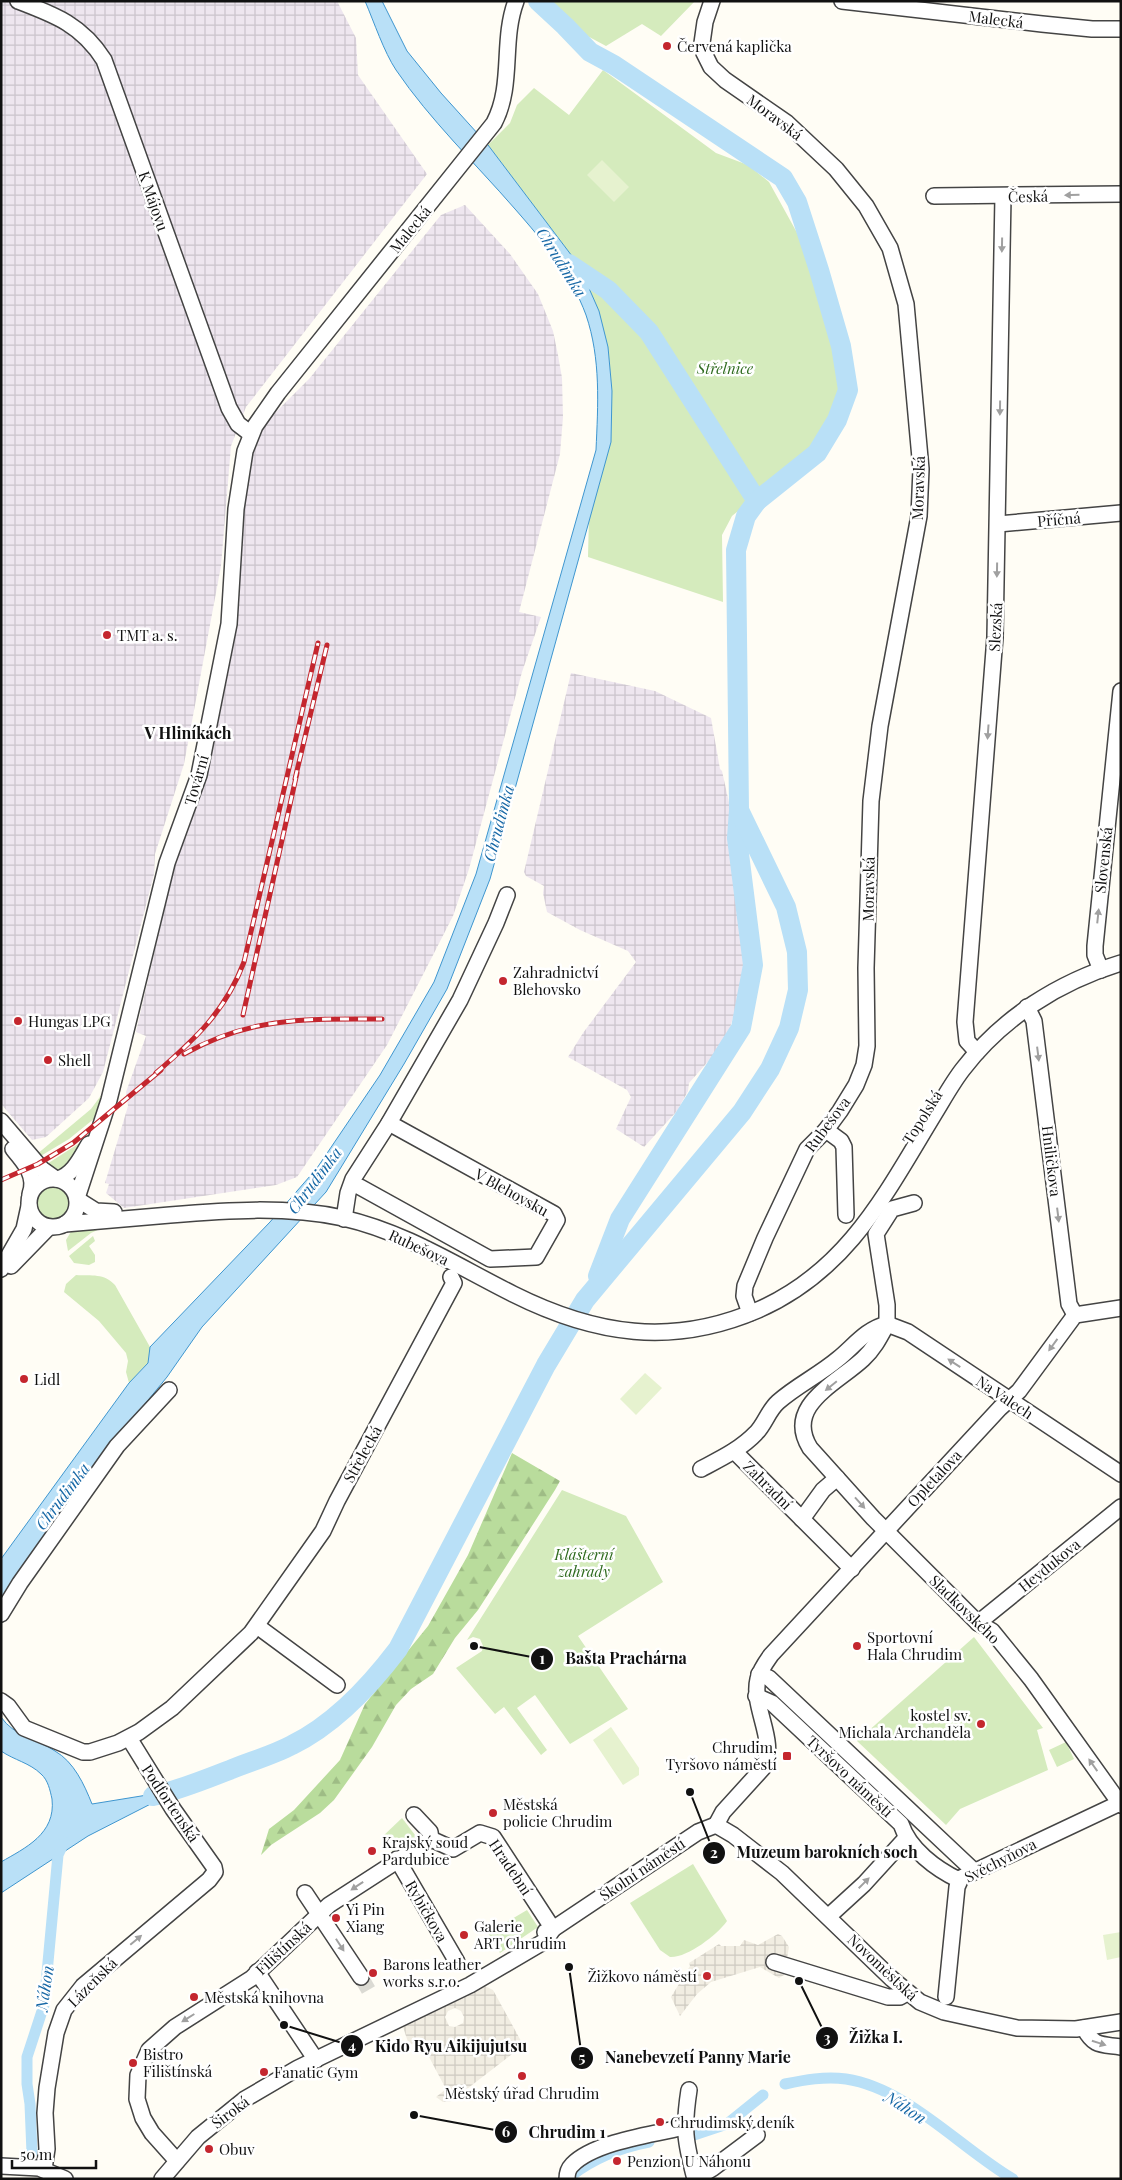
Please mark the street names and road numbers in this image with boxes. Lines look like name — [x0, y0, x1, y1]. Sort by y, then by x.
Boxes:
street label: Malecká — [967, 6, 1025, 32]
street label: Moravská — [743, 90, 807, 145]
street label: K Májovu — [134, 168, 174, 234]
street label: Česká — [1008, 186, 1049, 206]
street label: Malecká — [385, 201, 435, 257]
street label: Moravská — [907, 455, 929, 521]
street label: Příčná — [1036, 507, 1082, 531]
street label: Slezská — [984, 601, 1006, 652]
street label: Tovární — [179, 752, 213, 808]
street label: Slovenská — [1090, 825, 1116, 894]
street label: Moravská — [857, 856, 879, 921]
street label: Topolská — [898, 1086, 947, 1148]
street label: Rubešova — [800, 1092, 855, 1156]
street label: Hniličkova — [1038, 1124, 1066, 1198]
street label: V Blehovsku — [471, 1163, 553, 1221]
street label: Rubešova — [386, 1224, 453, 1270]
street label: Na Valech — [973, 1371, 1038, 1423]
street label: Střelecká — [338, 1422, 386, 1486]
street label: Opletalova — [902, 1445, 966, 1511]
street label: Zahradní — [739, 1456, 797, 1514]
street label: Heydukova — [1014, 1534, 1084, 1596]
street label: Sladkovského — [925, 1570, 1005, 1648]
street label: Tyršovo náměstí — [802, 1731, 898, 1822]
street label: Podfortenská — [138, 1760, 205, 1846]
street label: Školní náměstí — [595, 1833, 689, 1905]
street label: Svěchyňova — [961, 1833, 1040, 1887]
street label: Hradební — [485, 1835, 537, 1899]
street label: Rybičkova — [401, 1877, 453, 1946]
street label: Filištínská — [251, 1917, 316, 1979]
street label: Novoměstská — [844, 1929, 923, 2005]
street label: Lázeňská — [63, 1953, 121, 2011]
street label: Široká — [207, 2091, 253, 2133]

